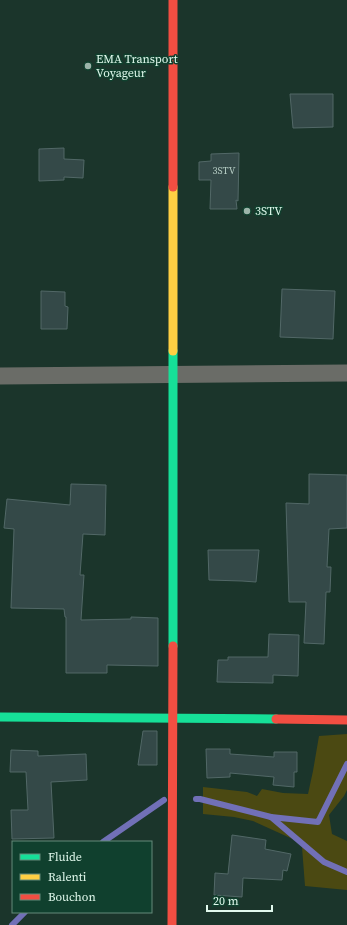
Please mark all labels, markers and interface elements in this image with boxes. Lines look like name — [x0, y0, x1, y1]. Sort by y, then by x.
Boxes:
place label: EMA Transport Voyageur — [96, 51, 178, 81]
marker: EMA Transport Voyageur — [83, 61, 93, 71]
house number: 3STV — [213, 164, 236, 177]
place label: 3STV — [255, 203, 282, 219]
marker: 3STV — [242, 206, 252, 216]
legend — [12, 841, 152, 913]
text: Fluide — [48, 849, 82, 865]
text: Ralenti — [48, 869, 87, 885]
scale bar — [207, 887, 272, 913]
text: Bouchon — [48, 889, 96, 905]
text: 20 m — [213, 893, 239, 909]

